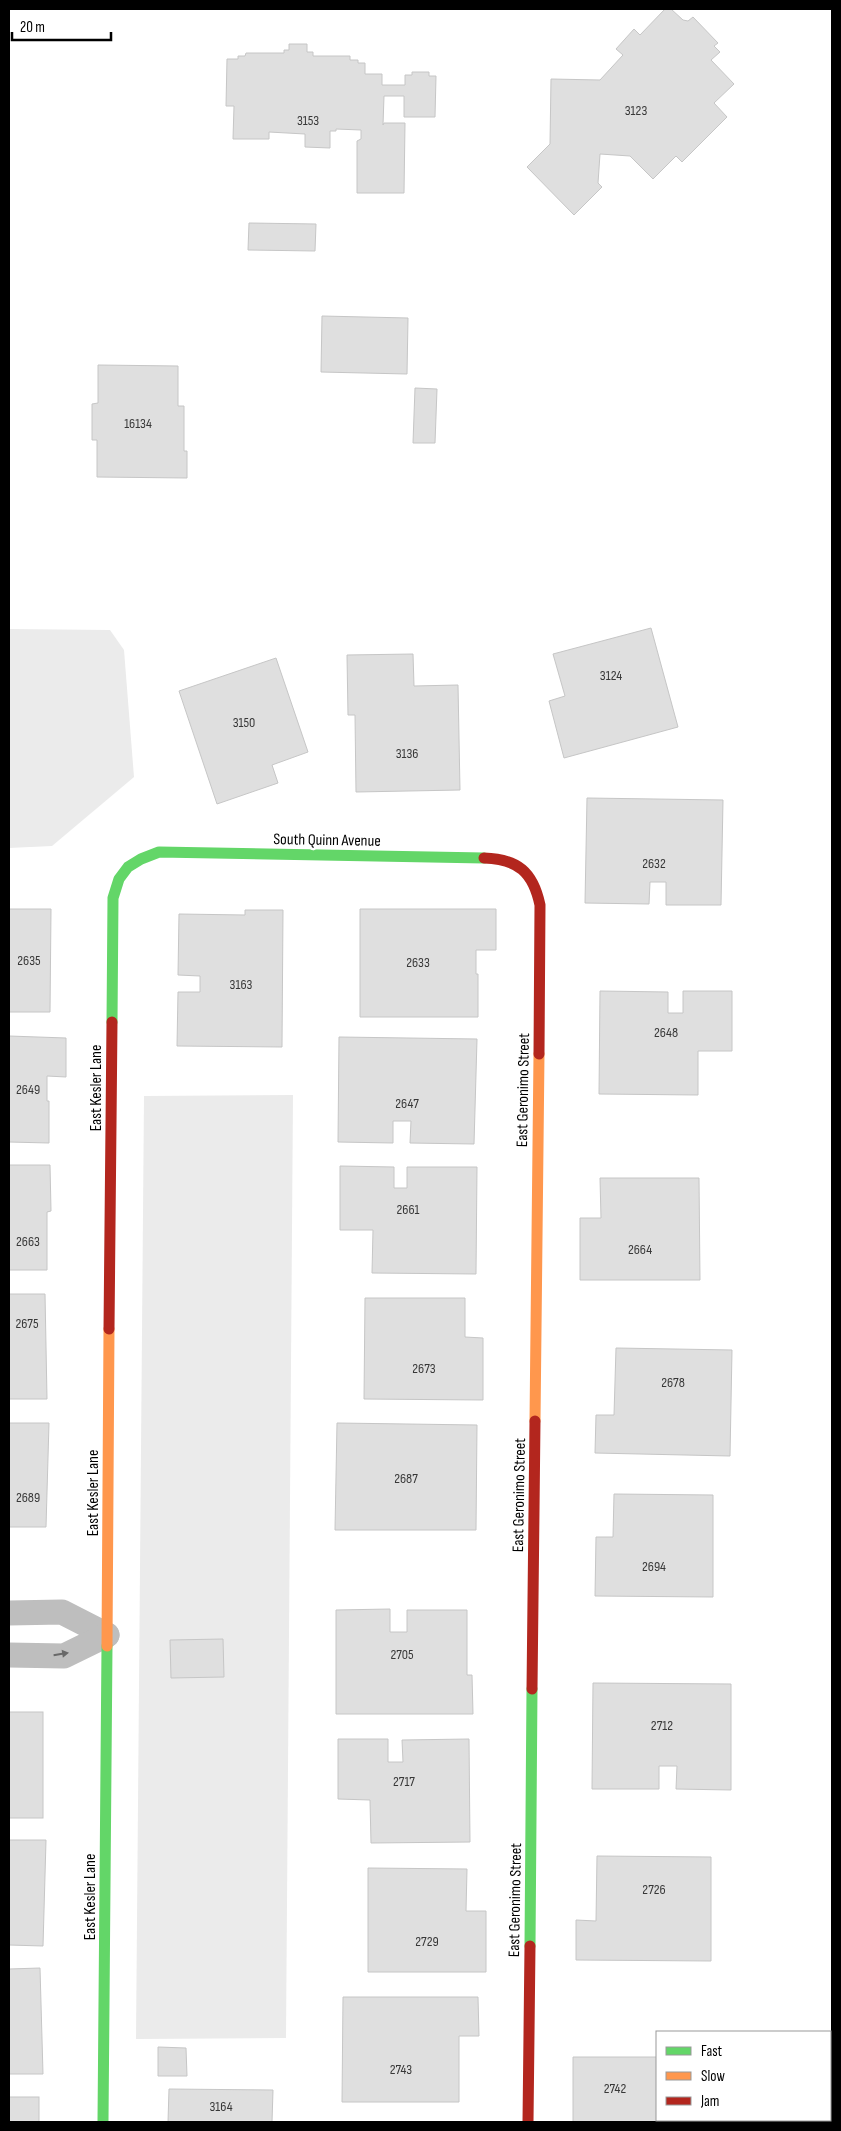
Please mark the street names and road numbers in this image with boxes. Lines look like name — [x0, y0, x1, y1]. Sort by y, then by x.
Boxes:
street label: South Quinn Avenue — [273, 830, 381, 851]
street label: East Geronimo Street — [513, 1033, 534, 1147]
street label: East Kesler Lane — [87, 1045, 106, 1131]
street label: East Geronimo Street — [509, 1438, 530, 1552]
street label: East Kesler Lane — [84, 1450, 103, 1536]
street label: East Geronimo Street — [505, 1843, 526, 1957]
street label: East Kesler Lane — [81, 1854, 100, 1940]

